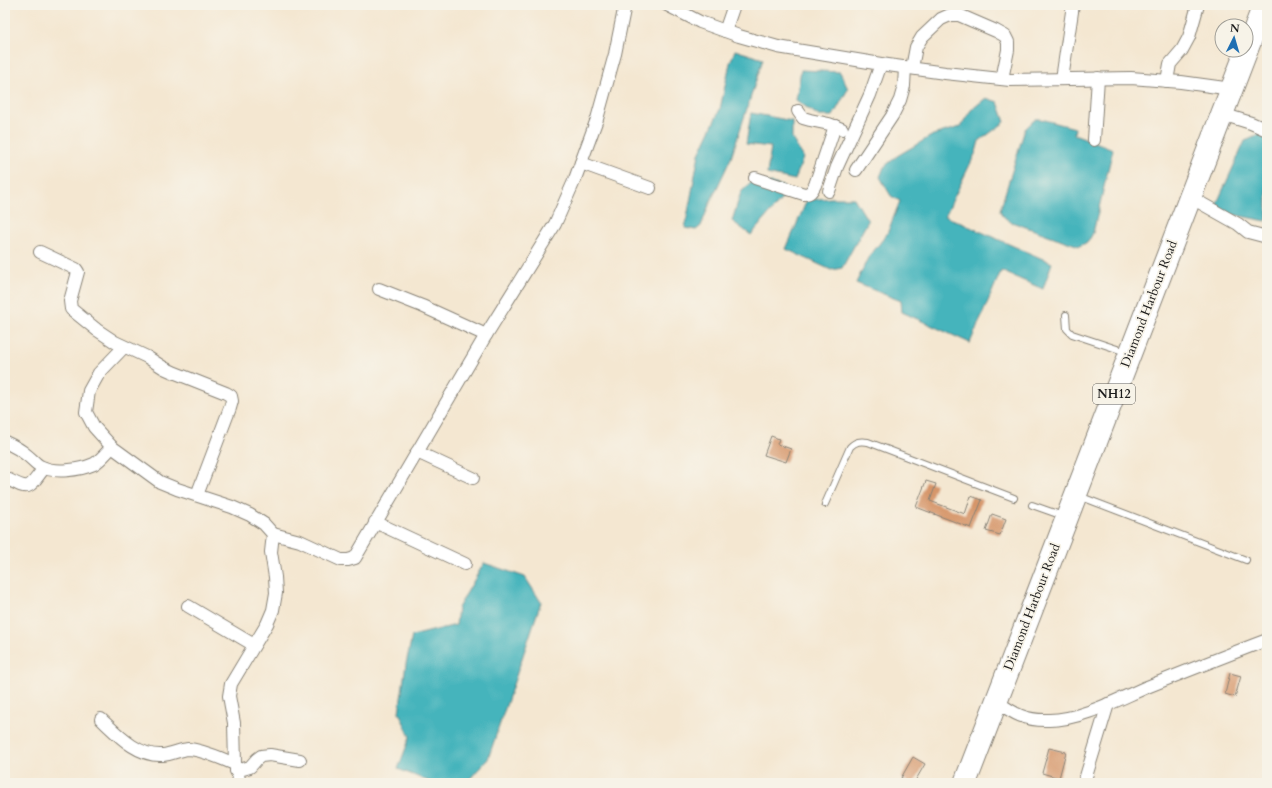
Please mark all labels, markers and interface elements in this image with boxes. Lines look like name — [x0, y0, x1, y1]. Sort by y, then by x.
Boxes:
north arrow — [1214, 18, 1254, 58]
text: N — [1229, 21, 1241, 36]
street label: Diamond Harbour Road — [1116, 238, 1182, 370]
road number: NH12 — [1093, 384, 1135, 404]
street label: Diamond Harbour Road — [999, 541, 1065, 673]

